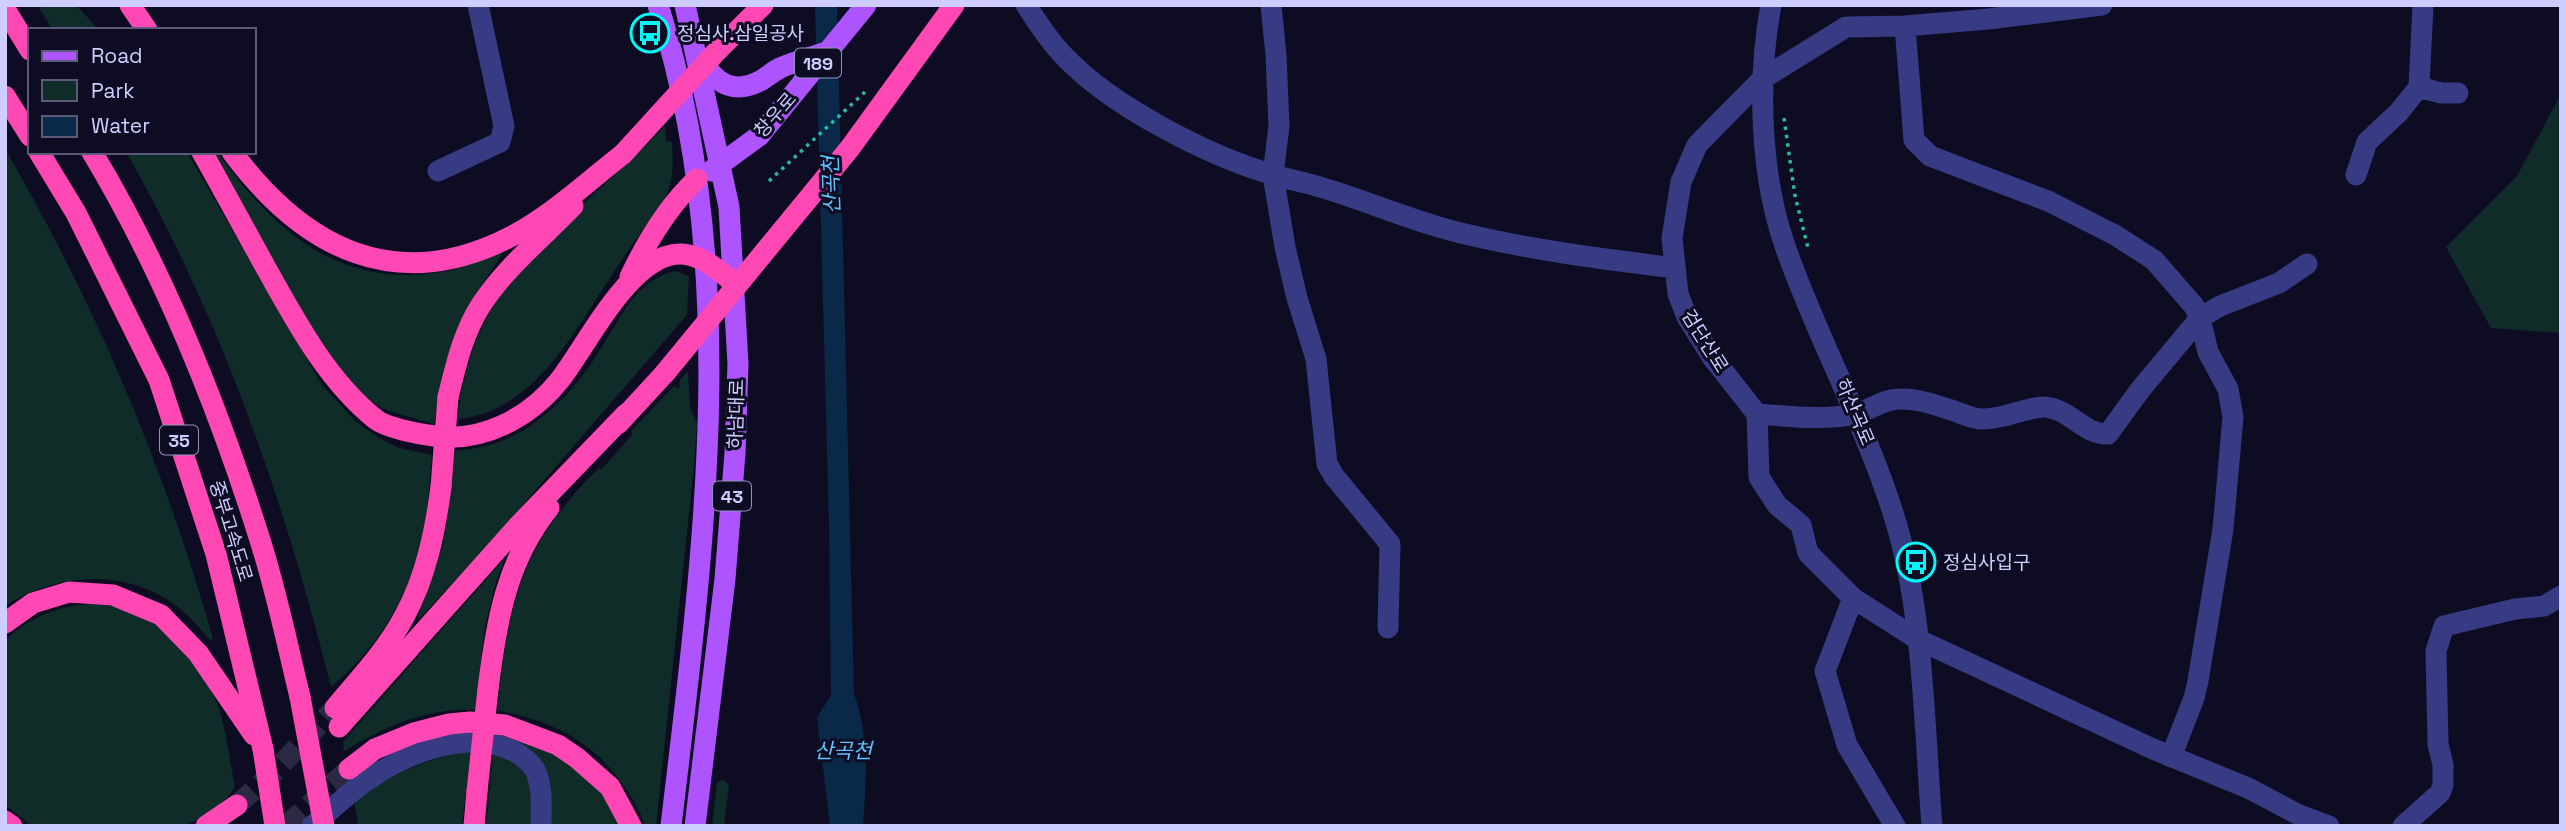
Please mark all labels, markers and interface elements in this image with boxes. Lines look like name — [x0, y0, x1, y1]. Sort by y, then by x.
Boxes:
bus stop icon: 정심사.삼일공사 — [629, 12, 671, 54]
place label: 정심사.삼일공사 — [677, 21, 804, 46]
legend — [28, 28, 256, 154]
text: Road — [91, 42, 143, 69]
road number: 189 — [795, 48, 841, 78]
text: Park — [91, 77, 135, 104]
street label: 창우로 — [748, 87, 802, 143]
text: Water — [91, 112, 150, 139]
water label: 산곡천 — [816, 153, 846, 214]
street label: 검단산로 — [1676, 305, 1734, 377]
street label: 하산곡로 — [1830, 375, 1880, 449]
street label: 하남대로 — [722, 379, 750, 449]
road number: 35 — [160, 426, 198, 454]
street label: 중부고속도로 — [204, 477, 258, 585]
road number: 43 — [713, 482, 751, 510]
bus stop icon: 정심사입구 — [1895, 541, 1937, 583]
place label: 정심사입구 — [1943, 550, 2030, 575]
water label: 산곡천 — [814, 737, 875, 764]

